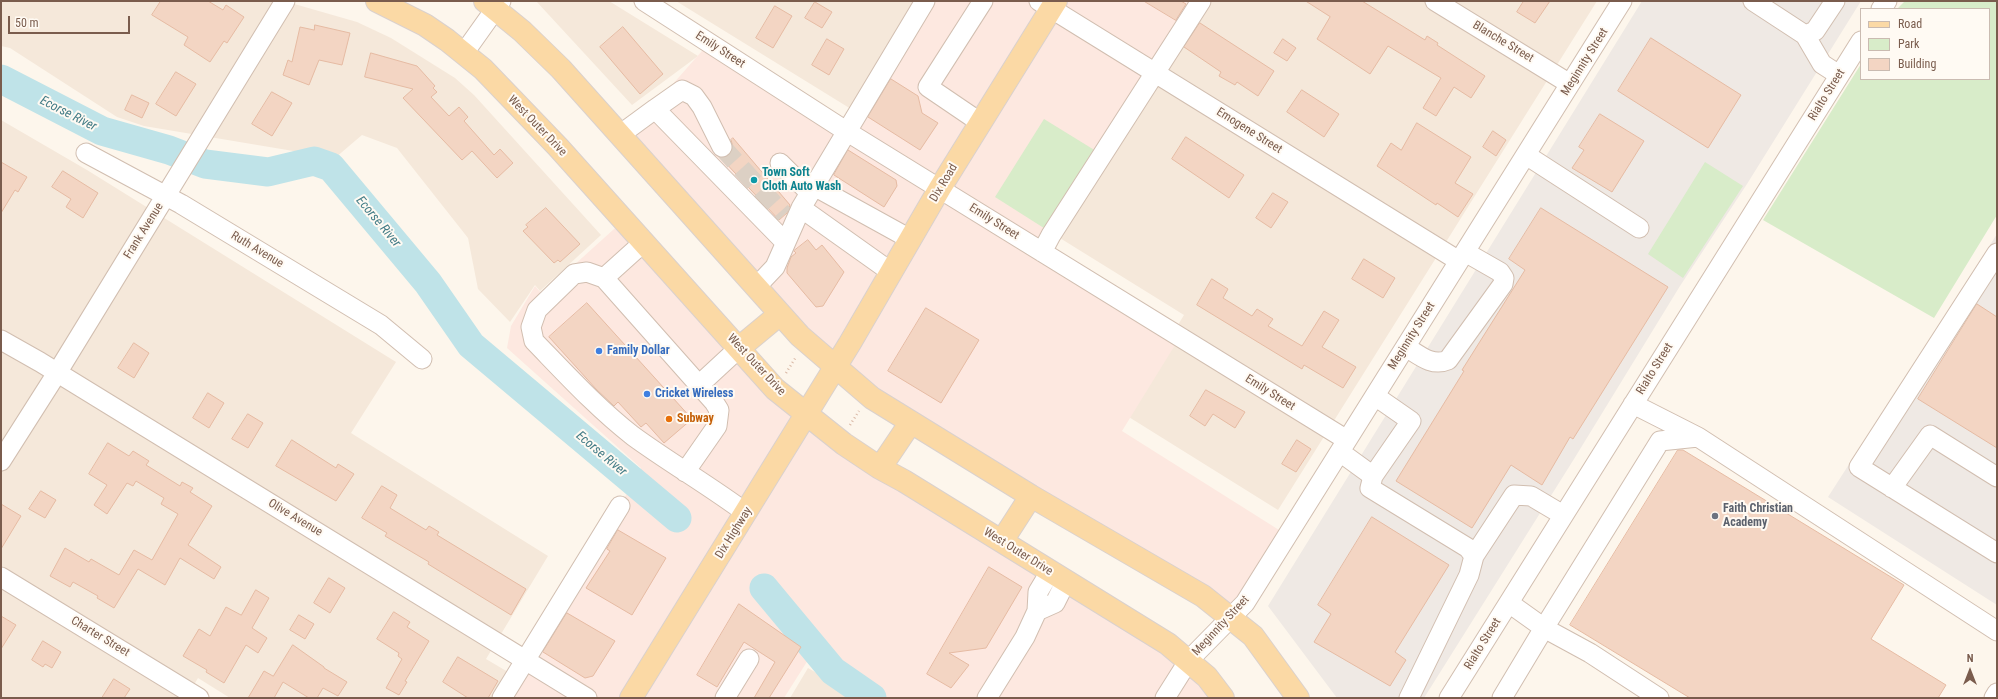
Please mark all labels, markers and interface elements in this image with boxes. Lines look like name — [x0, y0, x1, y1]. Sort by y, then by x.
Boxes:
scale bar — [10, 8, 132, 34]
legend — [1860, 8, 1990, 80]
text: 50 m — [15, 16, 39, 30]
text: Road — [1898, 17, 1922, 31]
street label: Blanche Street — [1470, 18, 1536, 66]
street label: Meginnity Street — [1558, 25, 1612, 99]
street label: Emily Street — [692, 29, 748, 71]
text: Park — [1898, 37, 1919, 51]
text: Building — [1898, 57, 1936, 71]
street label: Rialto Street — [1806, 67, 1848, 123]
water label: Ecorse River — [37, 93, 99, 135]
street label: West Outer Drive — [504, 93, 570, 159]
street label: Emogene Street — [1213, 105, 1285, 157]
street label: Dix Road — [927, 161, 961, 205]
place label: Town Soft Cloth Auto Wash — [762, 166, 841, 194]
marker: Town Soft Cloth Auto Wash — [749, 175, 759, 185]
water label: Ecorse River — [352, 193, 404, 251]
street label: Frank Avenue — [121, 200, 167, 262]
street label: Emily Street — [966, 201, 1022, 243]
street label: Ruth Avenue — [228, 229, 286, 271]
street label: Meginnity Street — [1385, 299, 1439, 373]
street label: West Outer Drive — [724, 331, 788, 399]
street label: Rialto Street — [1634, 341, 1676, 397]
place label: Family Dollar — [607, 344, 670, 358]
marker: Family Dollar — [594, 346, 604, 356]
street label: Emily Street — [1242, 372, 1298, 414]
place label: Cricket Wireless — [655, 387, 733, 401]
marker: Cricket Wireless — [642, 389, 652, 399]
place label: Subway — [677, 412, 714, 426]
marker: Subway — [664, 414, 674, 424]
water label: Ecorse River — [572, 428, 630, 480]
street label: Olive Avenue — [265, 496, 325, 540]
place label: Faith Christian Academy — [1723, 502, 1793, 530]
street label: Dix Highway — [713, 505, 755, 561]
marker: Faith Christian Academy — [1710, 511, 1720, 521]
street label: West Outer Drive — [981, 525, 1055, 579]
street label: Meginnity Street — [1189, 593, 1253, 659]
street label: Charter Street — [68, 614, 132, 660]
street label: Rialto Street — [1462, 616, 1504, 672]
north arrow — [1950, 651, 1990, 691]
text: N — [1967, 652, 1973, 665]

